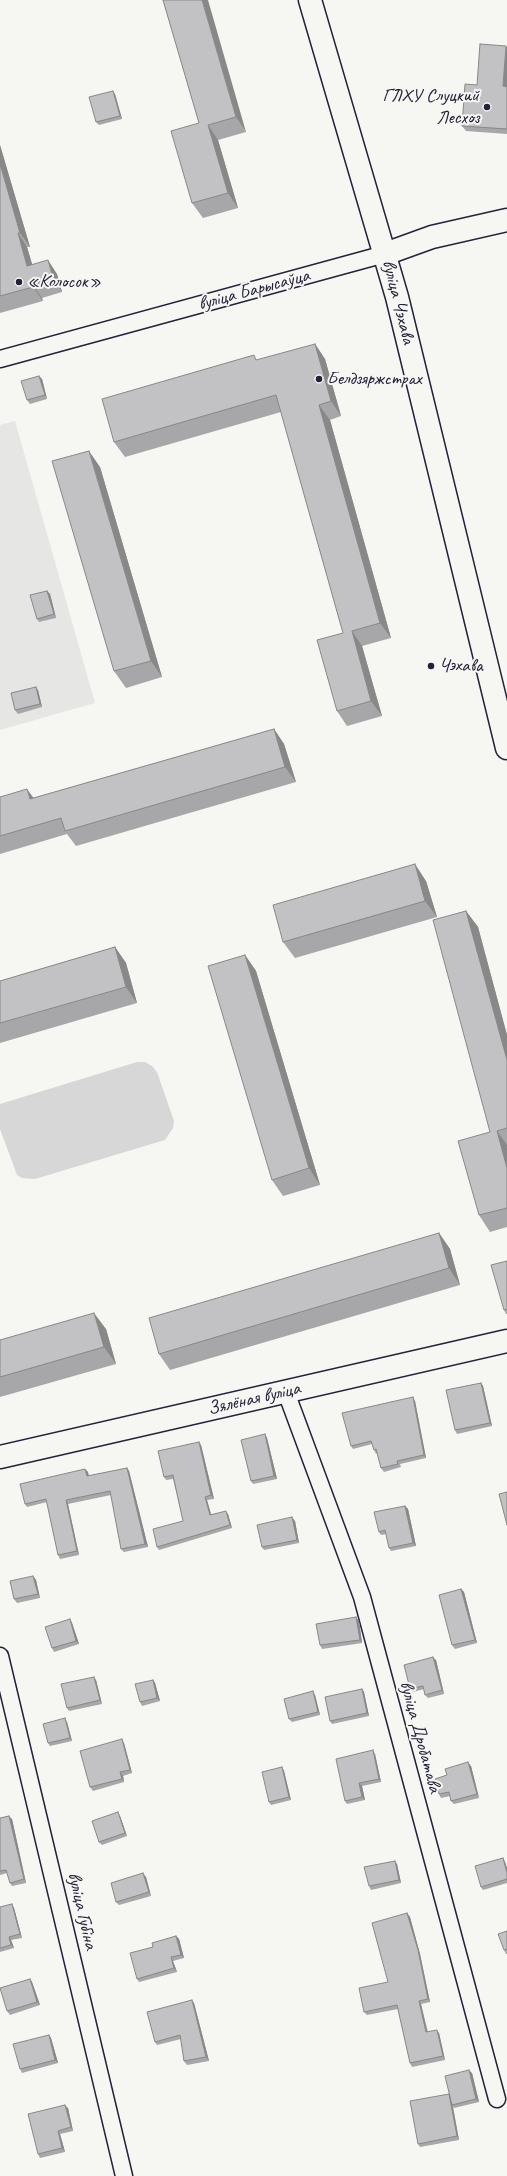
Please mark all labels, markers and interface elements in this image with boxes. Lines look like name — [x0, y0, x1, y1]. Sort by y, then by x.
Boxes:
place label: ГЛХУ Слуцкий Лесхоз — [383, 85, 479, 129]
marker: ГЛХУ Слуцкий Лесхоз — [482, 102, 492, 112]
street label: вуліца Чэхава — [377, 258, 419, 346]
street label: вуліца Барысаўца — [196, 264, 312, 316]
place label: «Колосок» — [27, 271, 101, 293]
marker: «Колосок» — [14, 277, 24, 287]
place label: Белдзяржстрах — [327, 368, 422, 390]
marker: Белдзяржстрах — [314, 374, 324, 384]
place label: Чэхава — [439, 655, 483, 677]
marker: Чэхава — [426, 661, 436, 671]
street label: Зялёная вуліца — [206, 1377, 302, 1421]
street label: вуліца Дробатава — [394, 1679, 446, 1795]
street label: вуліца Губіна — [62, 1870, 102, 1952]

